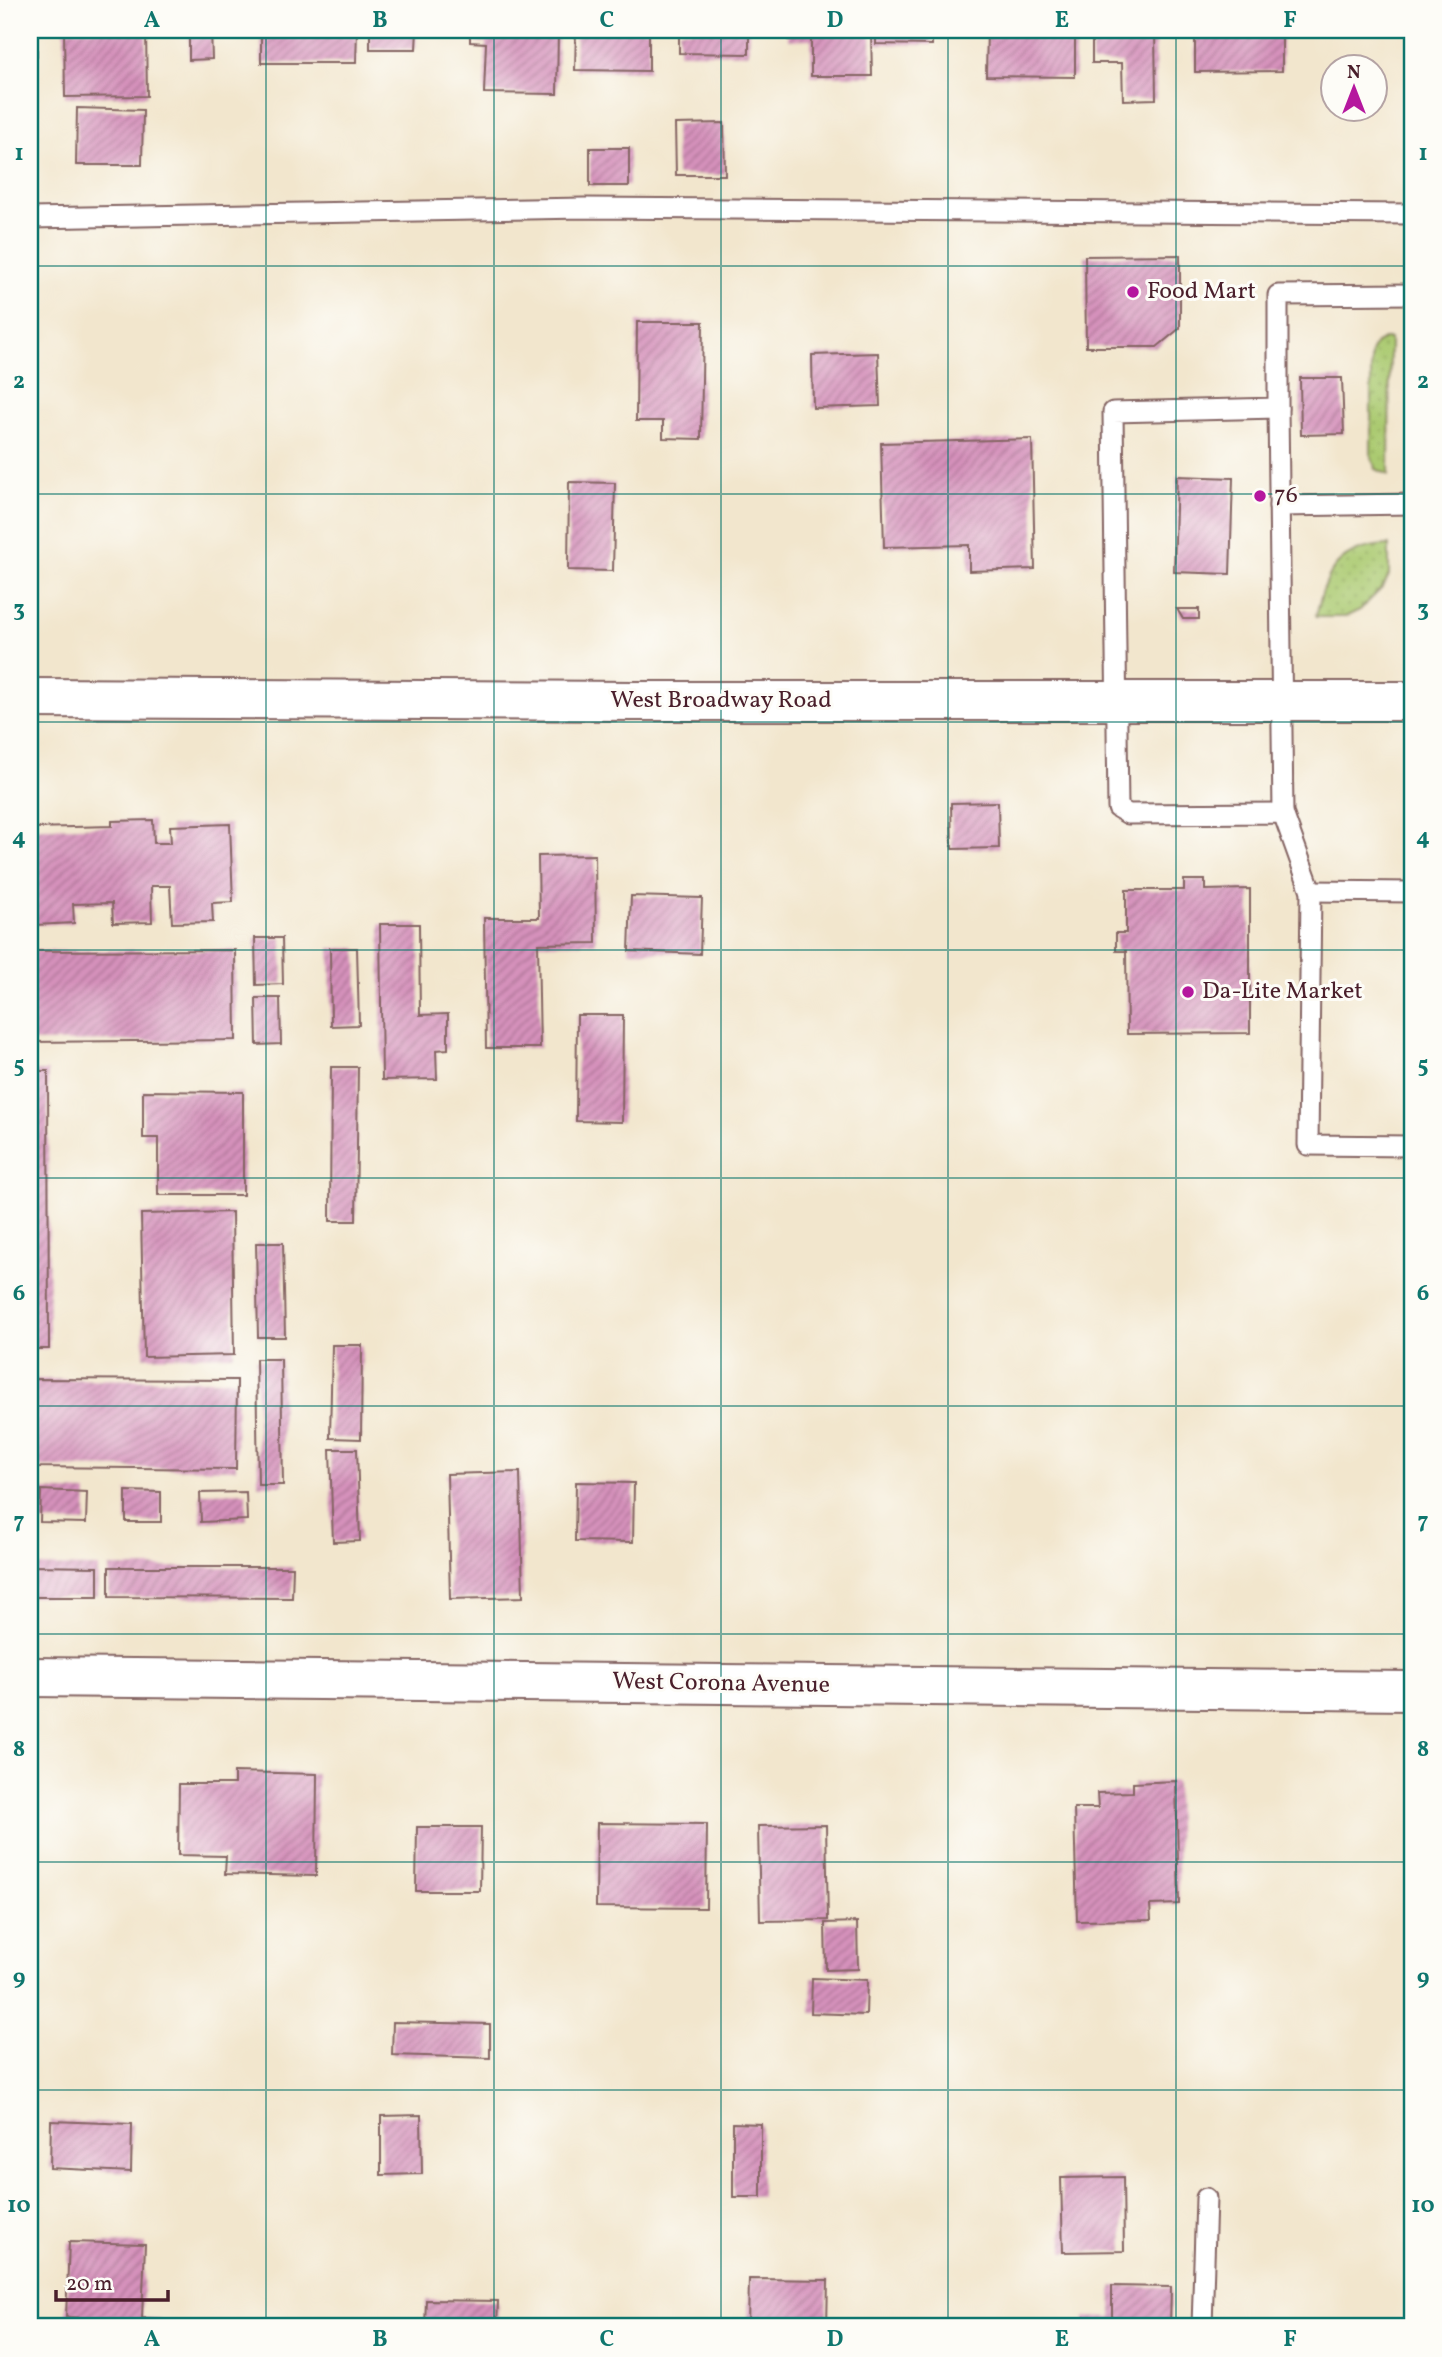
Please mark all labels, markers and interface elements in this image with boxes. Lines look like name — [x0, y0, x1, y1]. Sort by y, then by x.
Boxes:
text: A — [144, 5, 160, 37]
text: B — [372, 5, 388, 37]
text: C — [600, 5, 614, 37]
text: D — [827, 5, 844, 37]
text: E — [1055, 5, 1069, 37]
text: F — [1283, 5, 1297, 37]
north arrow — [1320, 52, 1390, 122]
text: N — [1347, 60, 1361, 86]
text: 1 — [14, 138, 24, 170]
text: 1 — [1418, 138, 1428, 170]
place label: Food Mart — [1147, 275, 1256, 309]
marker: Food Mart — [1125, 284, 1141, 300]
text: 2 — [13, 366, 25, 398]
text: 2 — [1417, 366, 1429, 398]
place label: 76 — [1274, 479, 1298, 513]
marker: 76 — [1252, 488, 1268, 504]
text: 3 — [13, 594, 25, 626]
text: 3 — [1417, 594, 1429, 626]
street label: West Broadway Road — [610, 684, 832, 718]
text: 4 — [12, 822, 26, 854]
text: 4 — [1416, 822, 1430, 854]
place label: Da-Lite Market — [1202, 975, 1363, 1009]
marker: Da-Lite Market — [1180, 984, 1196, 1000]
text: 5 — [13, 1050, 25, 1082]
text: 5 — [1417, 1050, 1429, 1082]
text: 6 — [13, 1278, 25, 1310]
text: 6 — [1417, 1278, 1429, 1310]
text: 7 — [14, 1506, 25, 1538]
text: 7 — [1418, 1506, 1429, 1538]
street label: West Corona Avenue — [612, 1665, 830, 1703]
text: 8 — [13, 1734, 25, 1766]
text: 8 — [1417, 1734, 1429, 1766]
text: 9 — [13, 1962, 25, 1994]
text: 9 — [1417, 1962, 1429, 1994]
text: 10 — [7, 2190, 31, 2222]
text: 10 — [1411, 2190, 1435, 2222]
scale bar — [56, 2259, 168, 2303]
text: 20 m — [66, 2270, 112, 2299]
text: A — [144, 2324, 160, 2356]
text: B — [372, 2324, 388, 2356]
text: C — [600, 2324, 614, 2356]
text: D — [827, 2324, 844, 2356]
text: E — [1055, 2324, 1069, 2356]
text: F — [1283, 2324, 1297, 2356]

